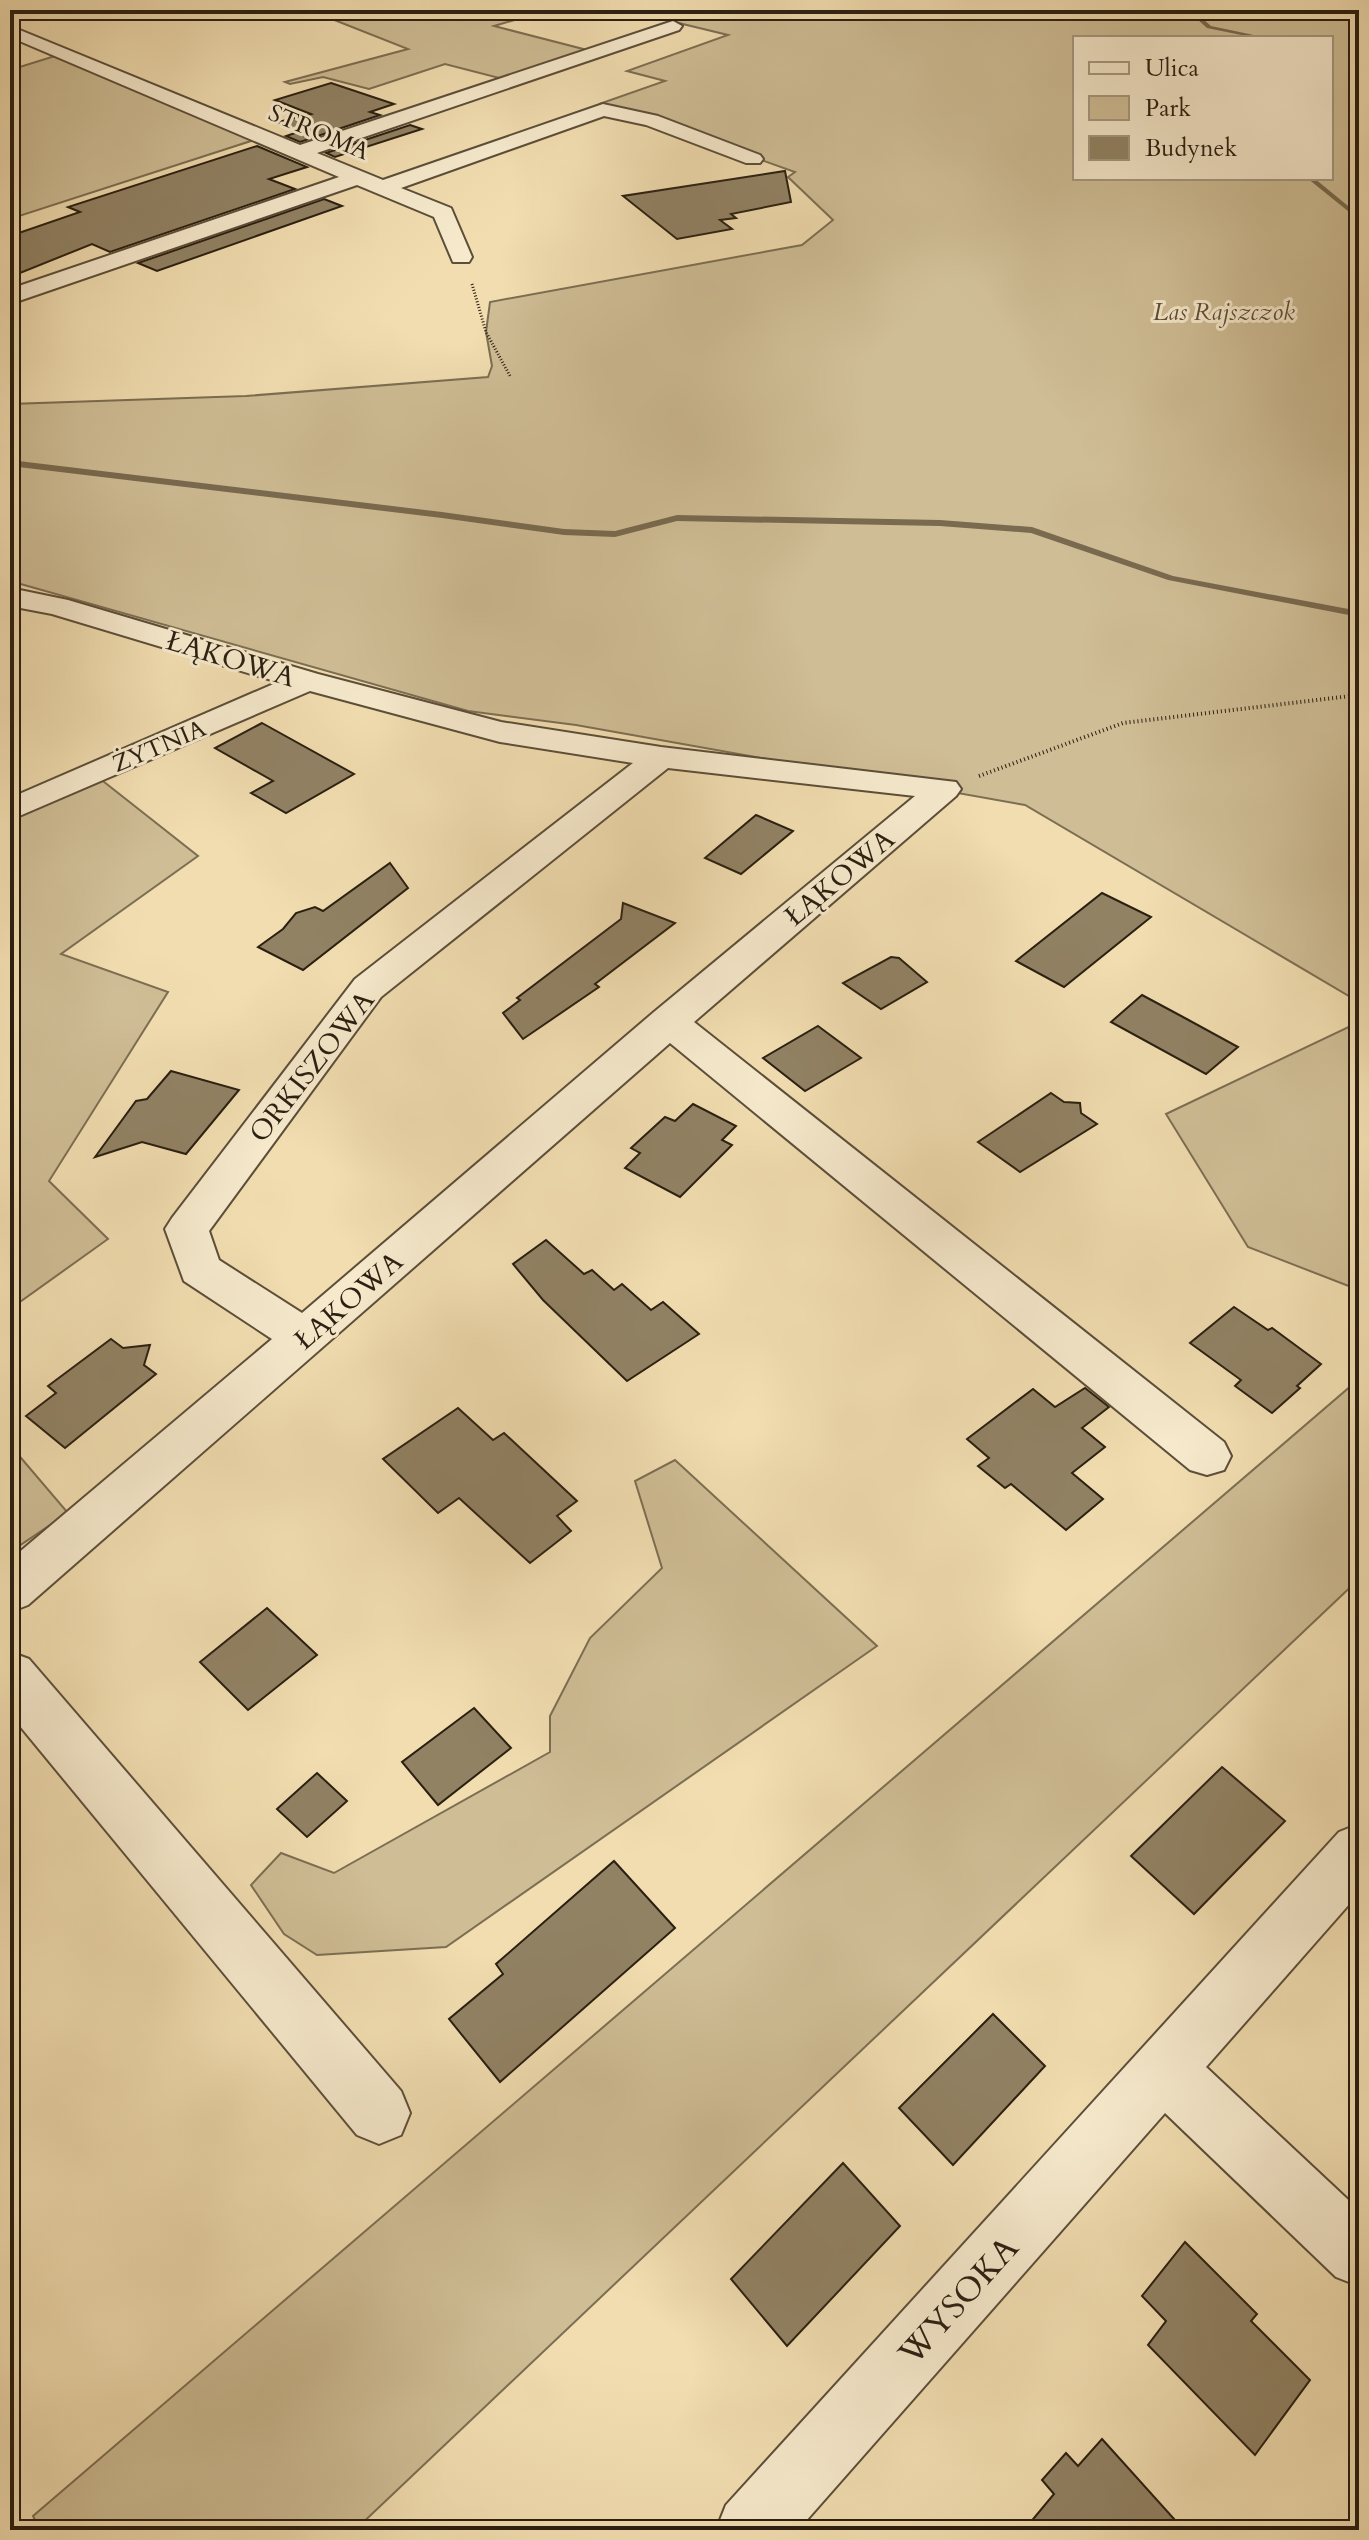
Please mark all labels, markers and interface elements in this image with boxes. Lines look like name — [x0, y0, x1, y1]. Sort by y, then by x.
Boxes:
legend — [1073, 36, 1333, 180]
text: Ulica — [1145, 52, 1199, 85]
text: Park — [1145, 92, 1191, 125]
street label: STROMA — [263, 96, 375, 169]
text: Budynek — [1145, 132, 1237, 165]
park label: Las Rajszczok — [1153, 296, 1295, 329]
street label: ŁĄKOWA — [162, 621, 300, 697]
street label: ŻYTNIA — [107, 712, 212, 781]
street label: ŁĄKOWA — [777, 821, 903, 935]
street label: ORKISZOWA — [240, 983, 383, 1150]
street label: ŁĄKOWA — [286, 1243, 411, 1359]
street label: WYSOKA — [888, 2226, 1030, 2376]

